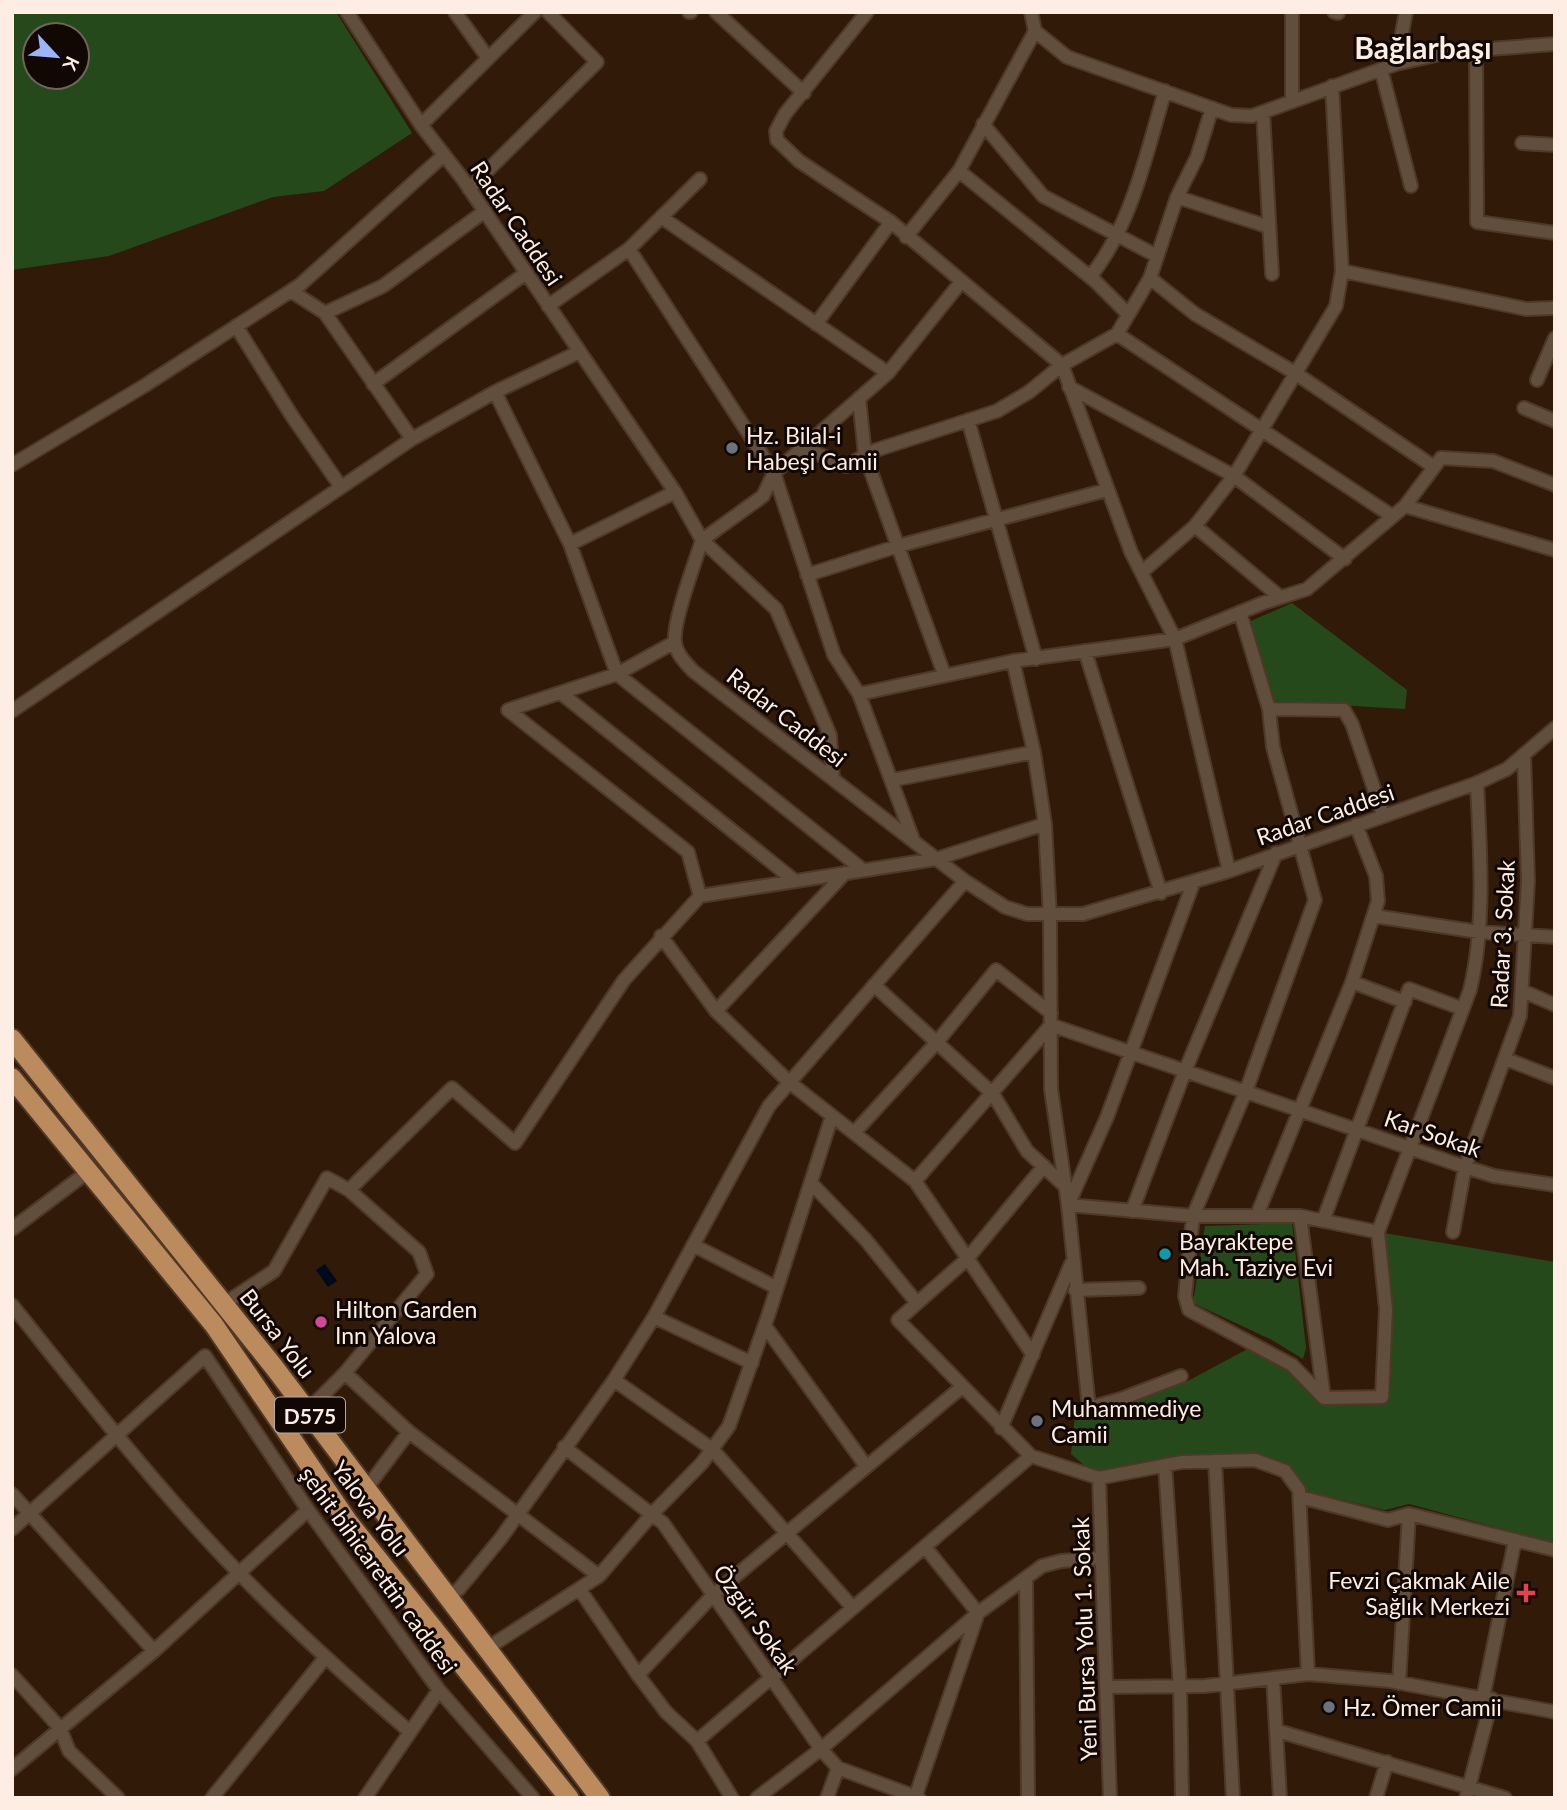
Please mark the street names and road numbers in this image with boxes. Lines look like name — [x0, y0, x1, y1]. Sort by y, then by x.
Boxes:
street label: Radar Caddesi — [465, 156, 569, 290]
street label: Radar Caddesi — [722, 662, 852, 772]
street label: Radar Caddesi — [1252, 777, 1398, 851]
street label: Radar 3. Sokak — [1484, 859, 1520, 1009]
street label: Kar Sokak — [1381, 1103, 1485, 1163]
street label: Bursa Yolu — [235, 1283, 321, 1383]
road number: D575 — [275, 1398, 345, 1432]
street label: Yalova Yolu — [326, 1455, 416, 1561]
street label: şehit bihicarettin caddesi — [294, 1461, 464, 1679]
street label: Yeni Bursa Yolu 1. Sokak — [1066, 1516, 1102, 1762]
street label: Özgür Sokak — [708, 1559, 804, 1679]

